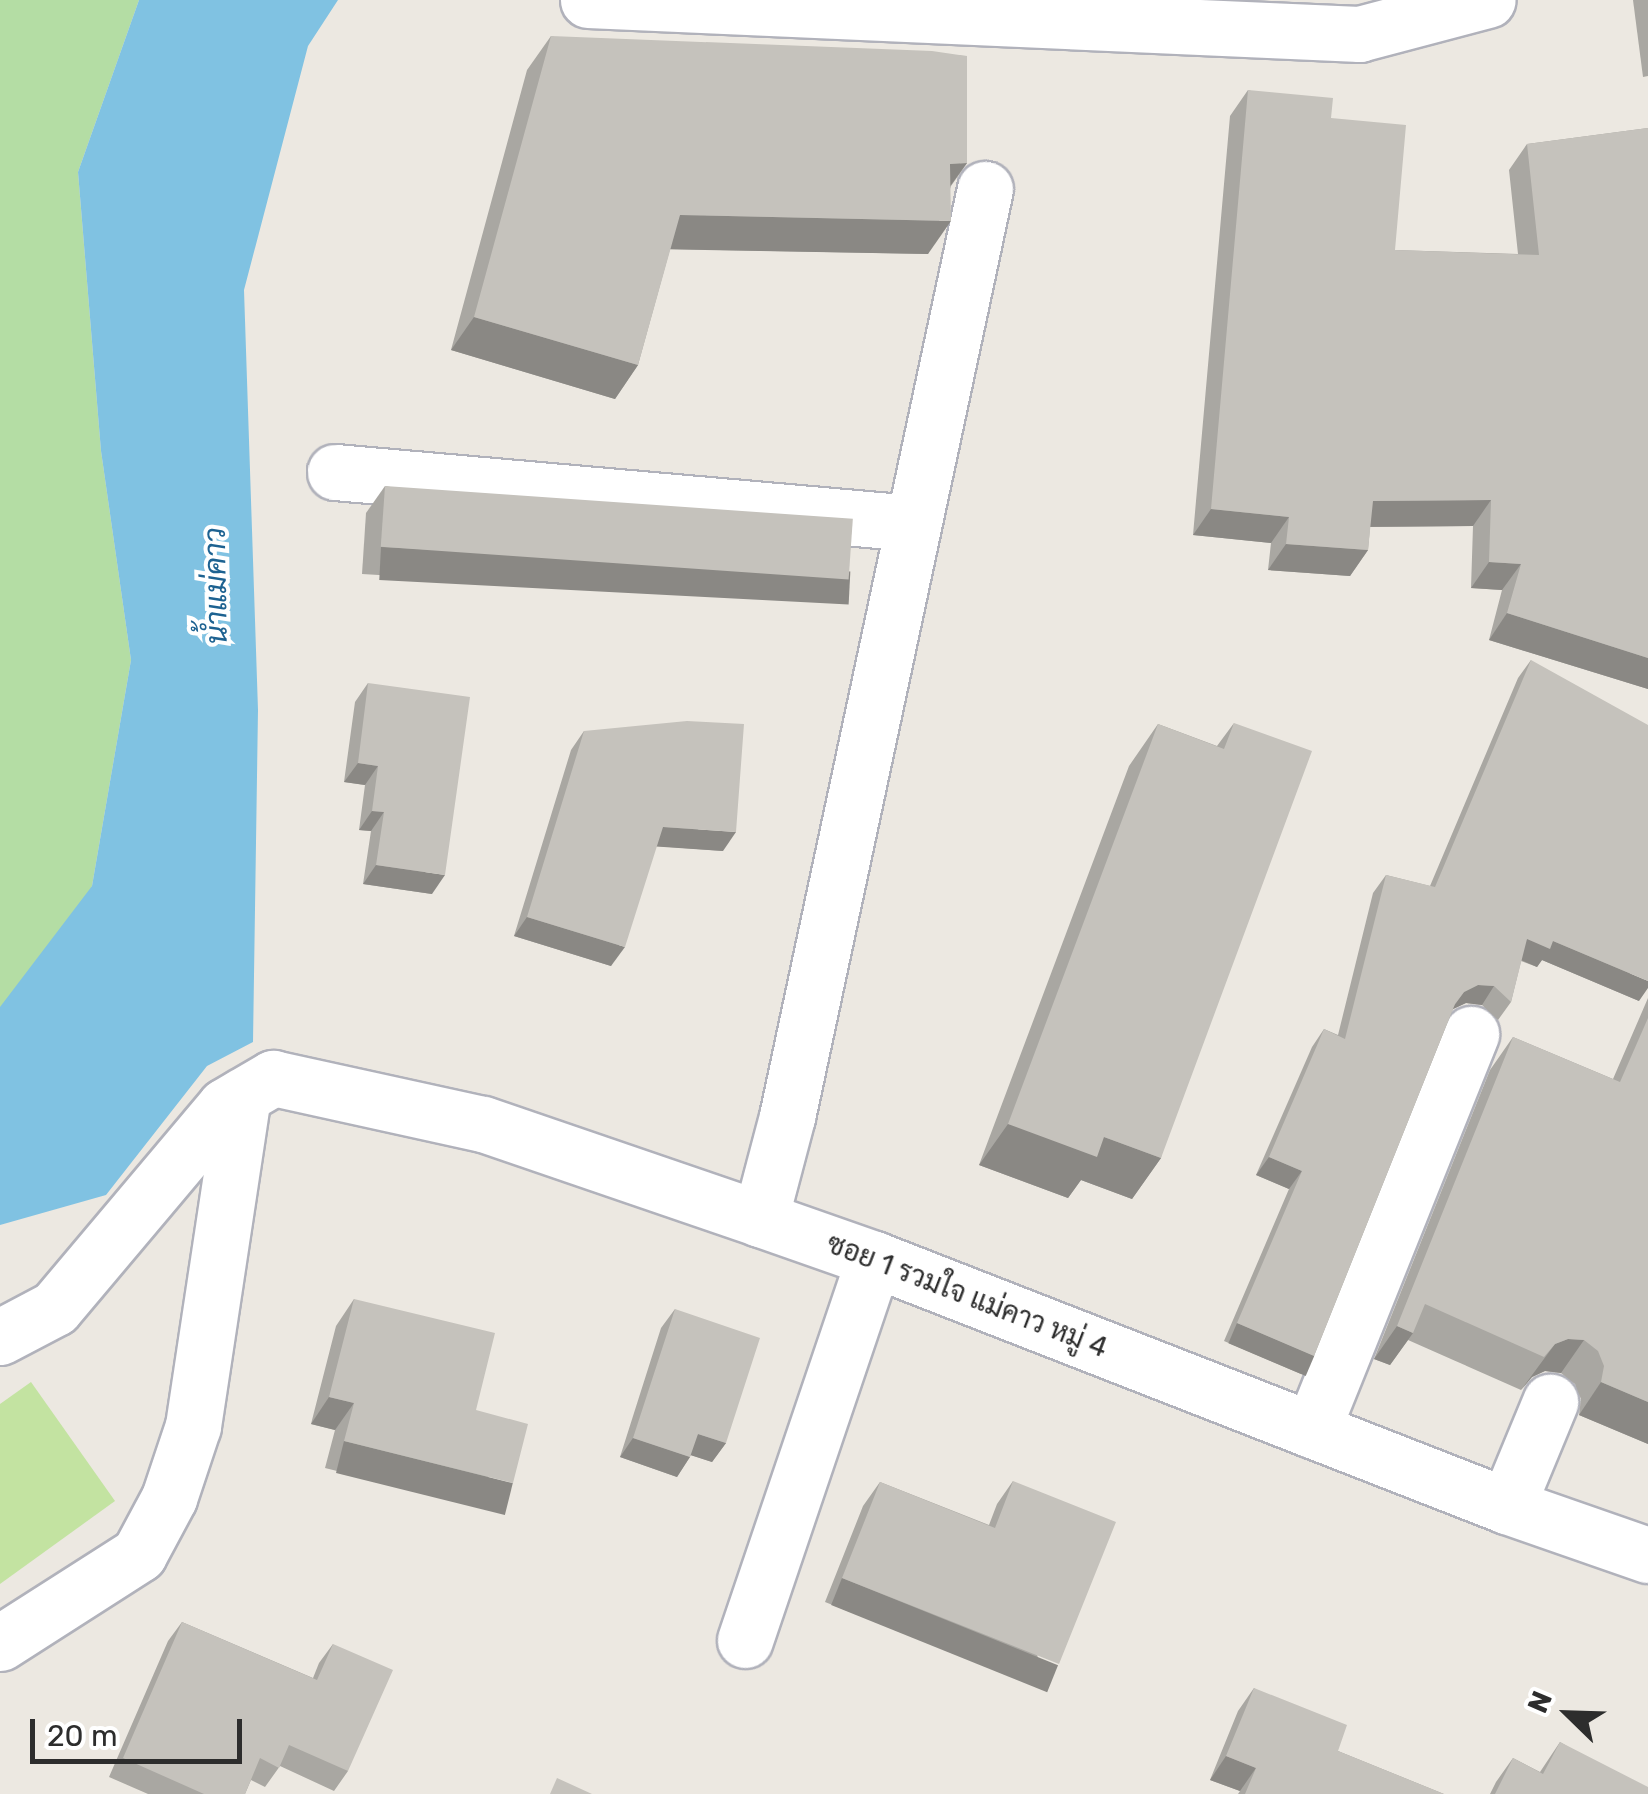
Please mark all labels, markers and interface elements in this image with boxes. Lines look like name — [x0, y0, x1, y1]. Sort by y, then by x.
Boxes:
water label: น้ำแม่คาว — [197, 527, 235, 645]
street label: ซอย 1 รวมใจ แม่คาว หมู่ 4 — [822, 1227, 1112, 1365]
north arrow — [1518, 1664, 1618, 1764]
text: N — [1521, 1686, 1559, 1718]
scale bar — [35, 1699, 248, 1761]
text: 20 m — [47, 1718, 118, 1754]

